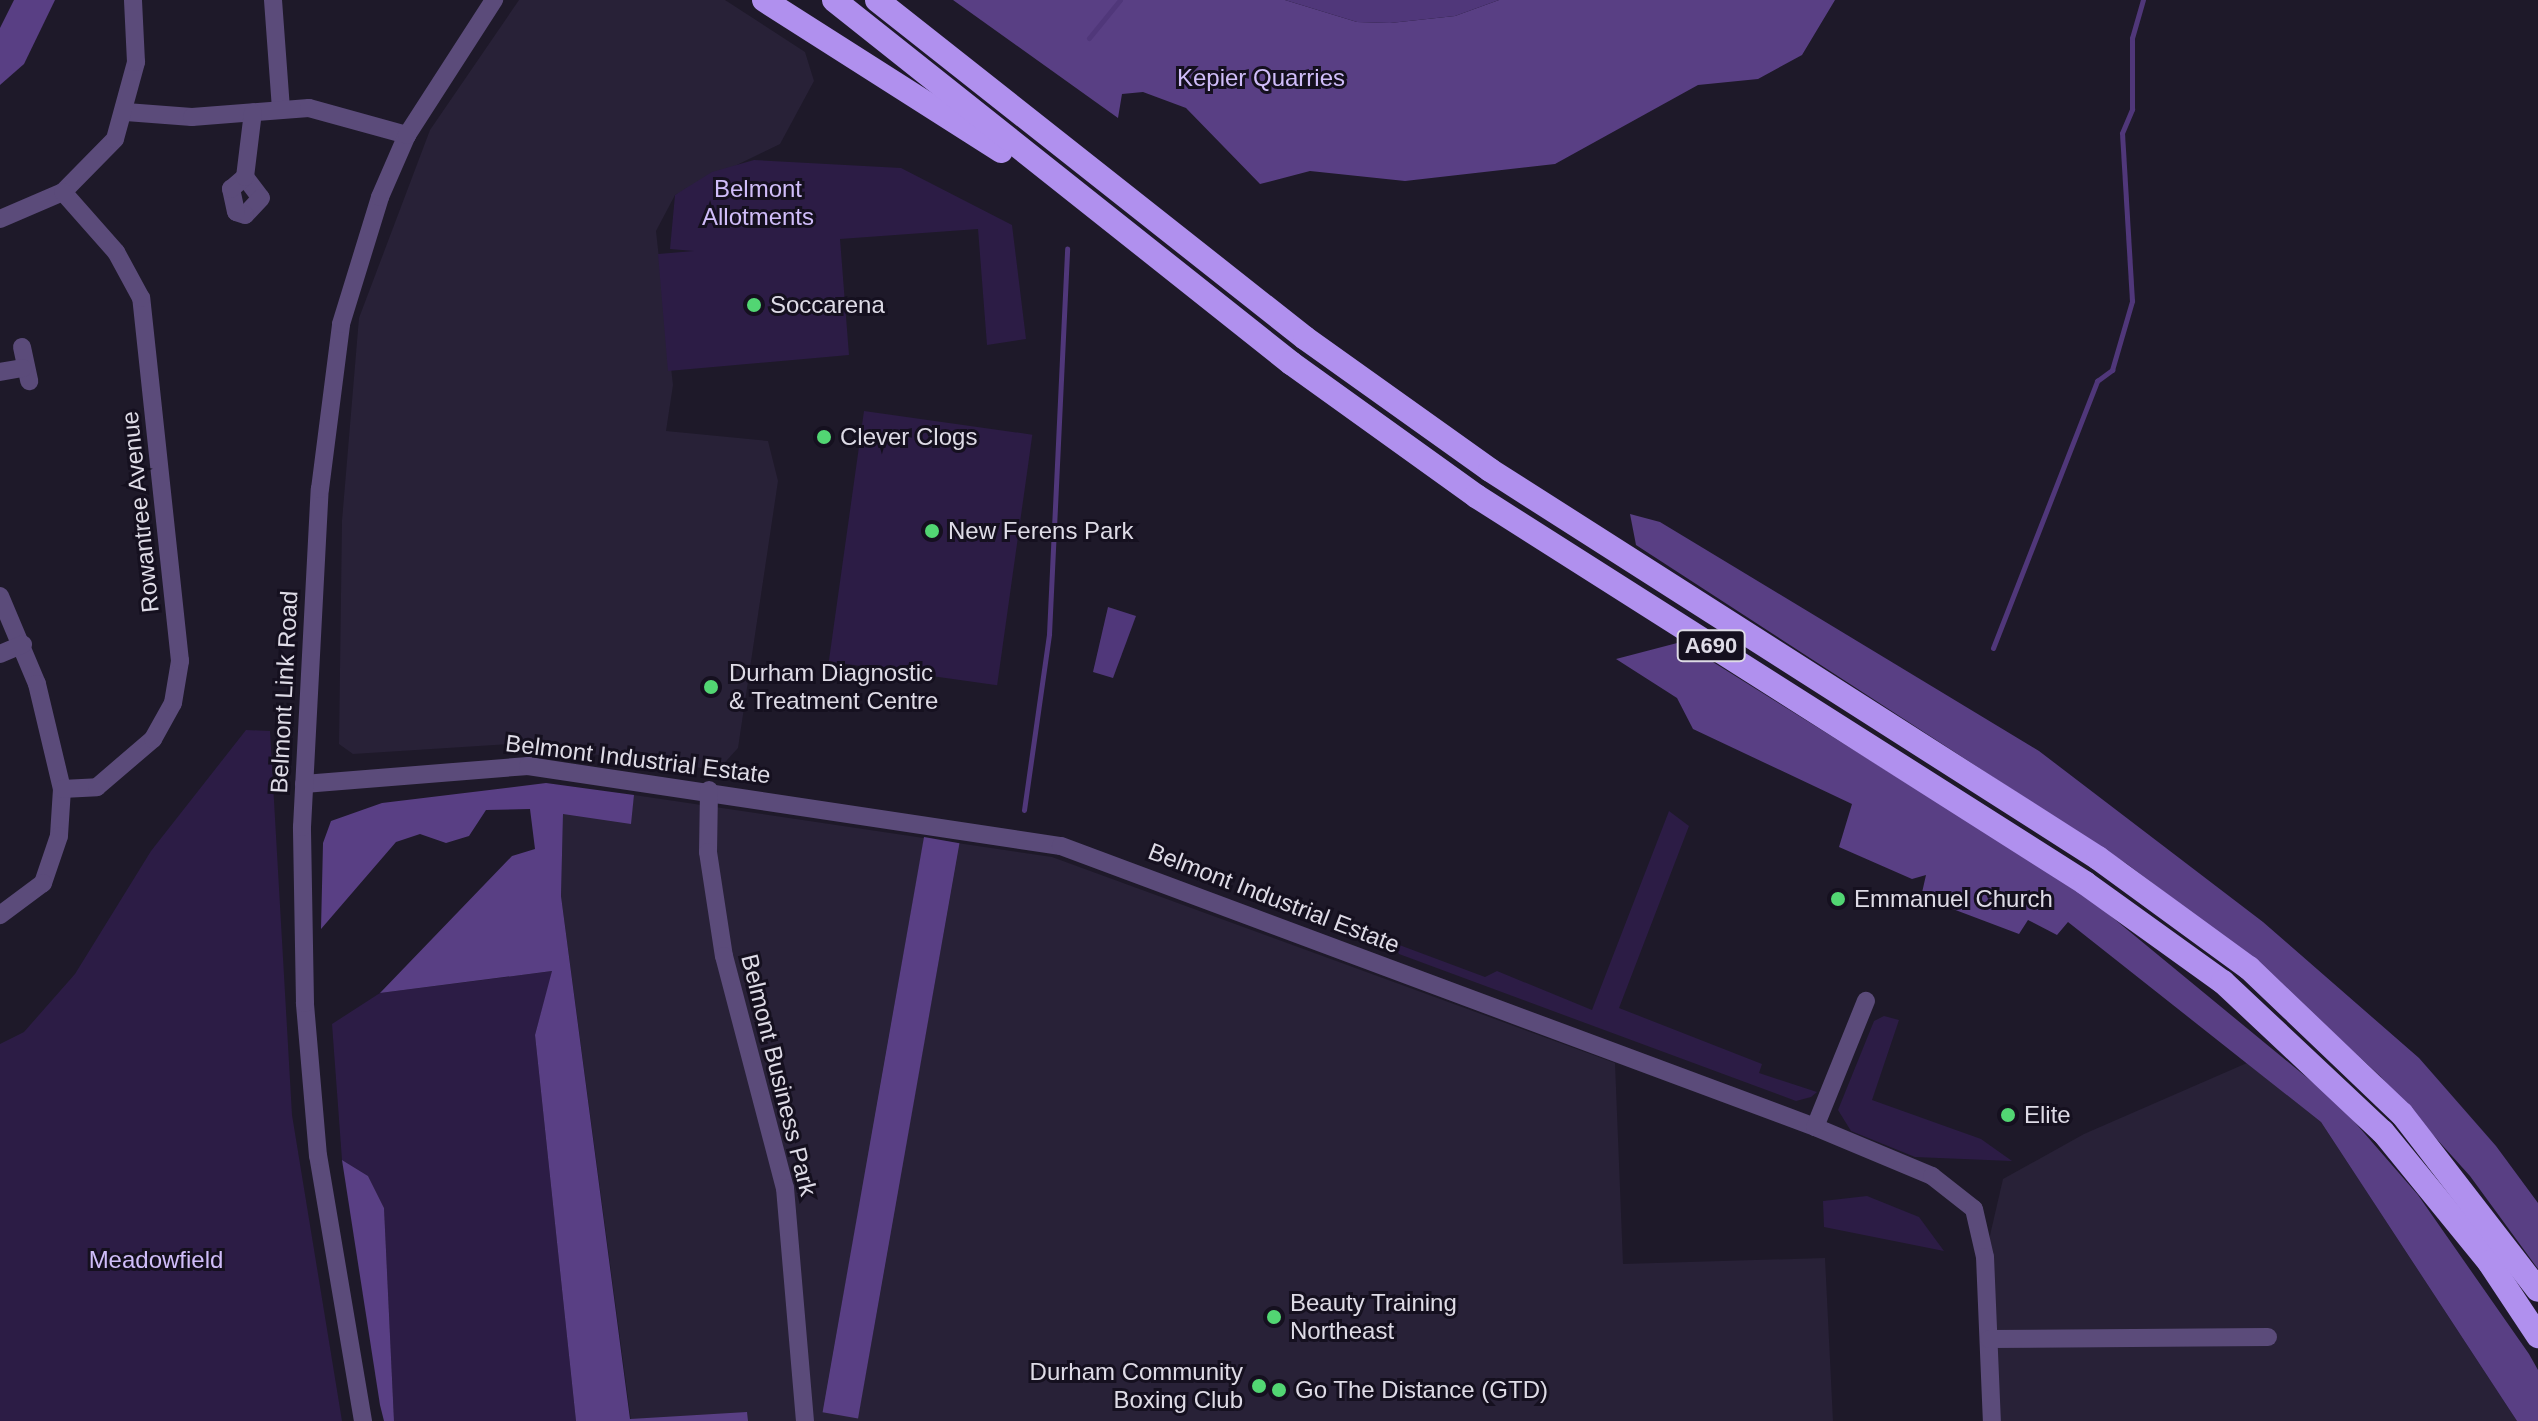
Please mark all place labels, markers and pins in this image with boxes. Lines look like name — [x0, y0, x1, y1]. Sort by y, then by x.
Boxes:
place label: Soccarena — [770, 291, 885, 319]
marker: Soccarena — [745, 296, 763, 314]
place label: Clever Clogs — [840, 423, 977, 451]
marker: Clever Clogs — [815, 428, 833, 446]
place label: New Ferens Park — [948, 517, 1133, 545]
marker: New Ferens Park — [923, 522, 941, 540]
place label: Durham Diagnostic & Treatment Centre — [729, 659, 939, 715]
marker: Durham Diagnostic & Treatment Centre — [700, 676, 722, 698]
place label: Emmanuel Church — [1854, 885, 2053, 913]
marker: Emmanuel Church — [1829, 890, 1847, 908]
place label: Elite — [2024, 1101, 2071, 1129]
marker: Elite — [1999, 1106, 2017, 1124]
place label: Beauty Training Northeast — [1290, 1289, 1457, 1345]
marker: Beauty Training Northeast — [1265, 1308, 1283, 1326]
place label: Durham Community Boxing Club — [1030, 1358, 1243, 1414]
place label: Go The Distance (GTD) — [1295, 1376, 1548, 1404]
marker: Durham Community Boxing Club — [1250, 1377, 1268, 1395]
marker: Go The Distance (GTD) — [1270, 1381, 1288, 1399]

